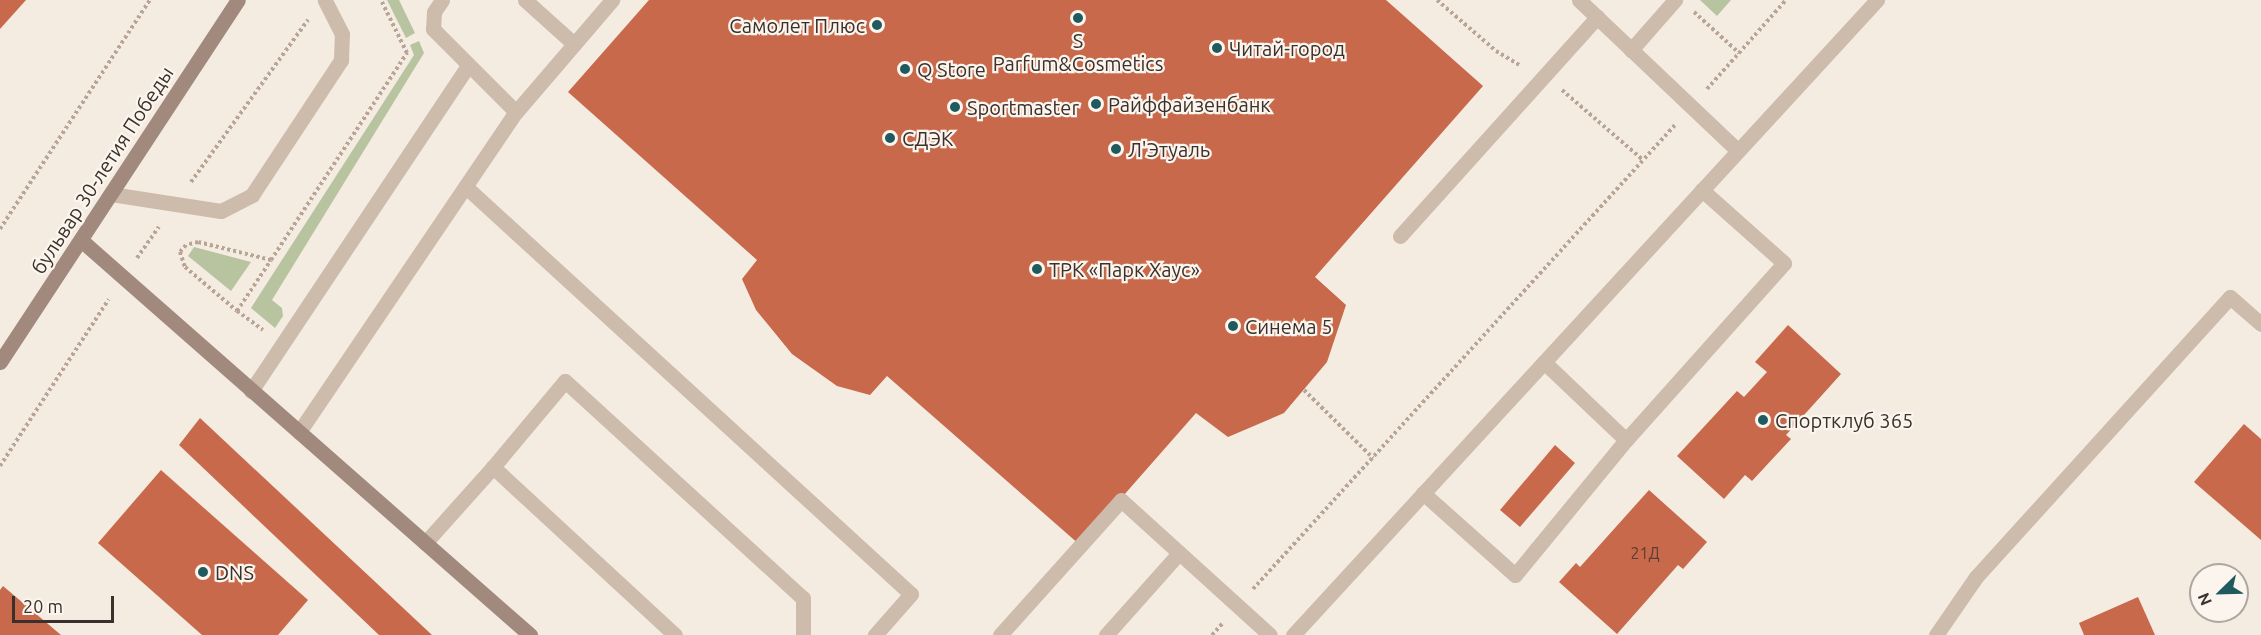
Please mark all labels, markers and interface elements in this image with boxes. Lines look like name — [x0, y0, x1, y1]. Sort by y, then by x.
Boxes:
marker: S Parfum&Cosmetics — [1071, 11, 1085, 25]
place label: Самолет Плюс — [729, 13, 865, 37]
marker: Самолет Плюс — [870, 18, 884, 32]
place label: S Parfum&Cosmetics — [993, 28, 1163, 75]
place label: Читай-город — [1229, 36, 1345, 60]
marker: Читай-город — [1210, 41, 1224, 55]
place label: Q Store — [917, 57, 986, 81]
street label: бульвар 30-летия Победы — [26, 62, 178, 278]
marker: Q Store — [898, 62, 912, 76]
place label: Райффайзенбанк — [1108, 92, 1271, 116]
place label: Sportmaster — [967, 95, 1079, 119]
marker: Райффайзенбанк — [1089, 97, 1103, 111]
marker: Sportmaster — [948, 100, 962, 114]
place label: СДЭК — [902, 126, 953, 150]
marker: СДЭК — [883, 131, 897, 145]
place label: Л'Этуаль — [1128, 137, 1210, 161]
marker: Л'Этуаль — [1109, 142, 1123, 156]
place label: ТРК «Парк Хаус» — [1049, 257, 1200, 281]
marker: ТРК «Парк Хаус» — [1030, 262, 1044, 276]
place label: Синема 5 — [1245, 314, 1332, 338]
marker: Синема 5 — [1226, 319, 1240, 333]
place label: Спортклуб 365 — [1775, 408, 1913, 432]
marker: Спортклуб 365 — [1756, 413, 1770, 427]
house number: 21Д — [1630, 543, 1660, 563]
place label: DNS — [215, 560, 254, 584]
north arrow — [2189, 563, 2249, 623]
marker: DNS — [196, 565, 210, 579]
scale bar — [15, 584, 117, 622]
text: N — [2194, 590, 2215, 608]
text: 20 m — [23, 596, 63, 616]

